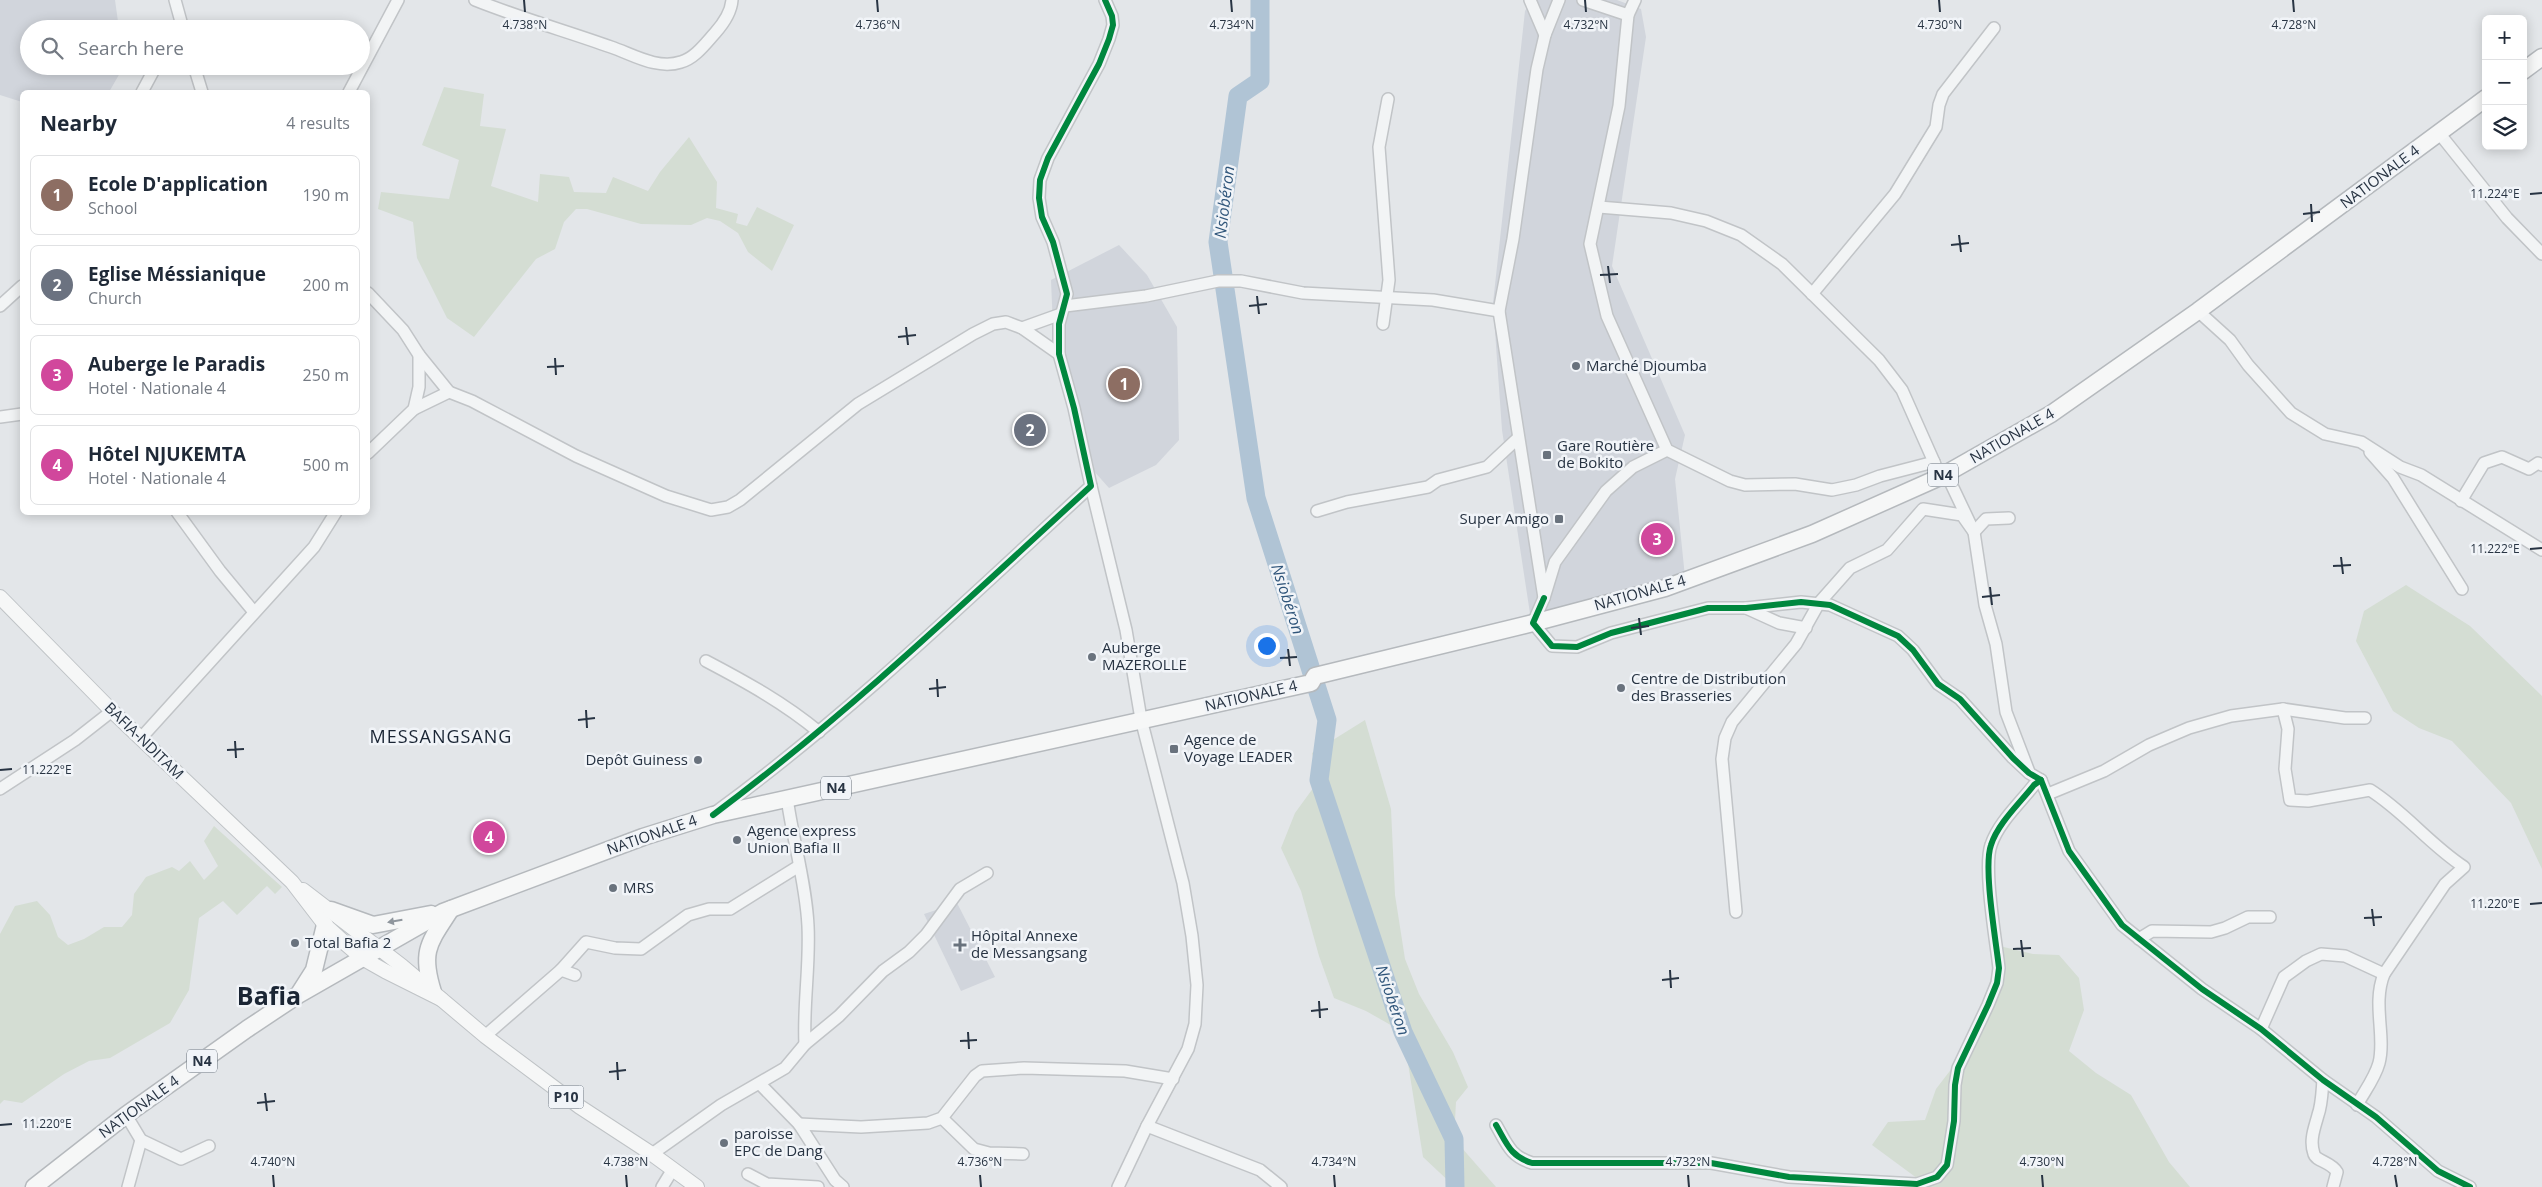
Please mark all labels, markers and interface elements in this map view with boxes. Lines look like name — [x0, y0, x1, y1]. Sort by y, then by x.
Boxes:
map controls — [2482, 15, 2527, 150]
button: + — [2482, 15, 2527, 60]
text: 4.738°N — [503, 16, 547, 33]
text: 4.736°N — [856, 16, 900, 33]
text: 4.734°N — [1210, 16, 1254, 33]
text: 4.732°N — [1564, 16, 1608, 33]
text: 4.730°N — [1918, 16, 1962, 33]
text: 4.728°N — [2272, 16, 2316, 33]
search box — [20, 20, 370, 75]
icon: search — [38, 34, 66, 62]
text: Search here — [78, 35, 184, 61]
button: − — [2482, 60, 2527, 105]
button: layers — [2482, 105, 2527, 150]
text: Nearby — [40, 109, 117, 137]
text: 4 results — [286, 112, 350, 134]
street label: NATIONALE 4 — [2336, 140, 2423, 213]
water label: Nsiobéron — [1209, 164, 1239, 240]
text: Ecole D'application — [88, 171, 268, 197]
text: 1 — [52, 184, 62, 206]
text: 190 m — [303, 184, 349, 206]
text: 11.224°E — [2470, 185, 2520, 202]
text: School — [88, 197, 138, 219]
text: Eglise Méssianique — [88, 261, 266, 287]
text: 2 — [52, 274, 62, 296]
text: 200 m — [303, 274, 349, 296]
text: Church — [88, 287, 142, 309]
text: Auberge le Paradis — [88, 351, 265, 377]
place label: Marché Djoumba — [1586, 355, 1707, 375]
marker: Marché Djoumba — [1570, 360, 1582, 372]
text: 3 — [52, 364, 62, 386]
text: 250 m — [303, 364, 349, 386]
pin: 1 — [1108, 365, 1140, 403]
text: Hotel · Nationale 4 — [88, 377, 226, 399]
street label: NATIONALE 4 — [1966, 403, 2058, 467]
pin: 2 — [1014, 411, 1046, 449]
place label: Gare Routière de Bokito — [1557, 435, 1654, 472]
text: Hôtel NJUKEMTA — [88, 441, 246, 467]
marker: Gare Routière de Bokito — [1541, 449, 1553, 461]
text: 4 — [52, 454, 62, 476]
text: 500 m — [303, 454, 349, 476]
road number: N4 — [1928, 464, 1958, 486]
text: Hotel · Nationale 4 — [88, 467, 226, 489]
place label: Super Amigo — [1460, 508, 1549, 528]
marker: Super Amigo — [1553, 513, 1565, 525]
pin: 3 — [1641, 520, 1673, 558]
text: 11.222°E — [2470, 540, 2520, 557]
water label: Nsiobéron — [1266, 561, 1310, 637]
street label: NATIONALE 4 — [1592, 569, 1688, 615]
your location — [1254, 633, 1280, 659]
place label: Auberge MAZEROLLE — [1102, 637, 1187, 674]
marker: Auberge MAZEROLLE — [1086, 651, 1098, 663]
place label: Centre de Distribution des Brasseries — [1631, 668, 1786, 705]
street label: NATIONALE 4 — [1203, 675, 1299, 715]
marker: Centre de Distribution des Brasseries — [1615, 682, 1627, 694]
street label: BAFIA-NDITAM — [101, 697, 189, 783]
district label: MESSANGSANG — [370, 724, 512, 748]
place label: Agence de Voyage LEADER — [1184, 729, 1293, 766]
marker: Agence de Voyage LEADER — [1168, 743, 1180, 755]
place label: Depôt Guiness — [585, 749, 688, 769]
marker: Depôt Guiness — [692, 754, 704, 766]
text: 11.222°E — [22, 761, 72, 778]
road number: N4 — [821, 776, 851, 800]
street label: NATIONALE 4 — [604, 809, 700, 859]
pin: 4 — [473, 818, 505, 856]
place label: Agence express Union Bafia II — [747, 820, 856, 857]
marker: Agence express Union Bafia II — [731, 834, 743, 846]
place label: MRS — [623, 877, 654, 897]
marker: MRS — [607, 882, 619, 894]
text: 11.220°E — [2470, 895, 2520, 912]
one-way arrow — [387, 917, 403, 925]
place label: Hôpital Annexe de Messangsang — [971, 925, 1087, 962]
place label: Total Bafia 2 — [305, 932, 391, 952]
marker: Total Bafia 2 — [289, 937, 301, 949]
marker: Hôpital Annexe de Messangsang — [953, 938, 967, 952]
water label: Nsiobéron — [1371, 962, 1415, 1038]
district label: Bafia — [237, 978, 301, 1012]
road number: N4 — [187, 1050, 217, 1072]
street label: NATIONALE 4 — [94, 1070, 183, 1142]
road number: P10 — [548, 1086, 584, 1108]
text: 11.220°E — [22, 1115, 72, 1132]
place label: paroisse EPC de Dang — [734, 1123, 823, 1160]
marker: paroisse EPC de Dang — [718, 1137, 730, 1149]
text: 4.740°N — [251, 1153, 295, 1170]
text: 4.738°N — [604, 1153, 648, 1170]
text: 4.736°N — [958, 1153, 1002, 1170]
text: 4.734°N — [1312, 1153, 1356, 1170]
text: 4.732°N — [1666, 1153, 1710, 1170]
text: 4.730°N — [2020, 1153, 2064, 1170]
text: 4.728°N — [2373, 1153, 2417, 1170]

